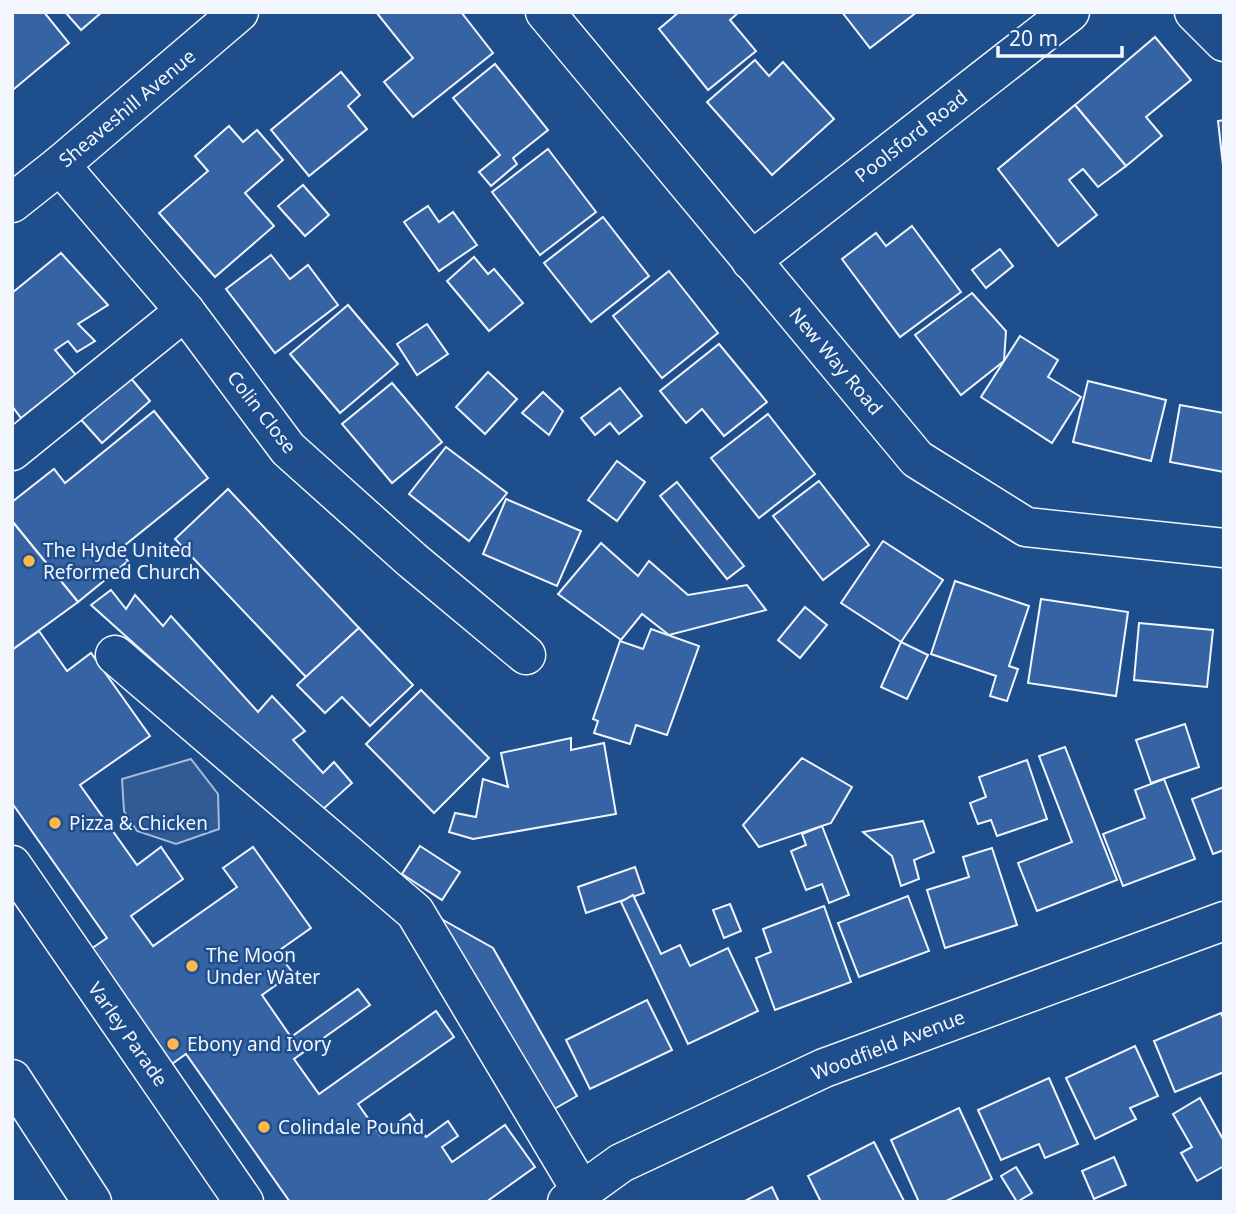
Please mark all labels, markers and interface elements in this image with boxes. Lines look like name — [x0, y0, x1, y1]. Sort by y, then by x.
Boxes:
scale bar — [998, 14, 1122, 58]
text: 20 m — [1009, 24, 1058, 52]
street label: Sheaveshill Avenue — [53, 43, 201, 173]
street label: Poolsford Road — [849, 84, 973, 188]
street label: New Way Road — [783, 302, 889, 420]
street label: Colin Close — [222, 365, 302, 459]
place label: The Hyde United Reformed Church — [43, 537, 200, 585]
marker: The Hyde United Reformed Church — [21, 553, 37, 569]
place label: Pizza & Chicken — [69, 810, 208, 836]
marker: Pizza & Chicken — [47, 815, 63, 831]
place label: The Moon Under Water — [206, 942, 320, 990]
marker: The Moon Under Water — [184, 958, 200, 974]
street label: Varley Parade — [82, 977, 174, 1091]
street label: Woodfield Avenue — [808, 1004, 968, 1086]
place label: Ebony and Ivory — [187, 1031, 332, 1057]
marker: Ebony and Ivory — [165, 1036, 181, 1052]
place label: Colindale Pound — [278, 1114, 424, 1140]
marker: Colindale Pound — [256, 1119, 272, 1135]

